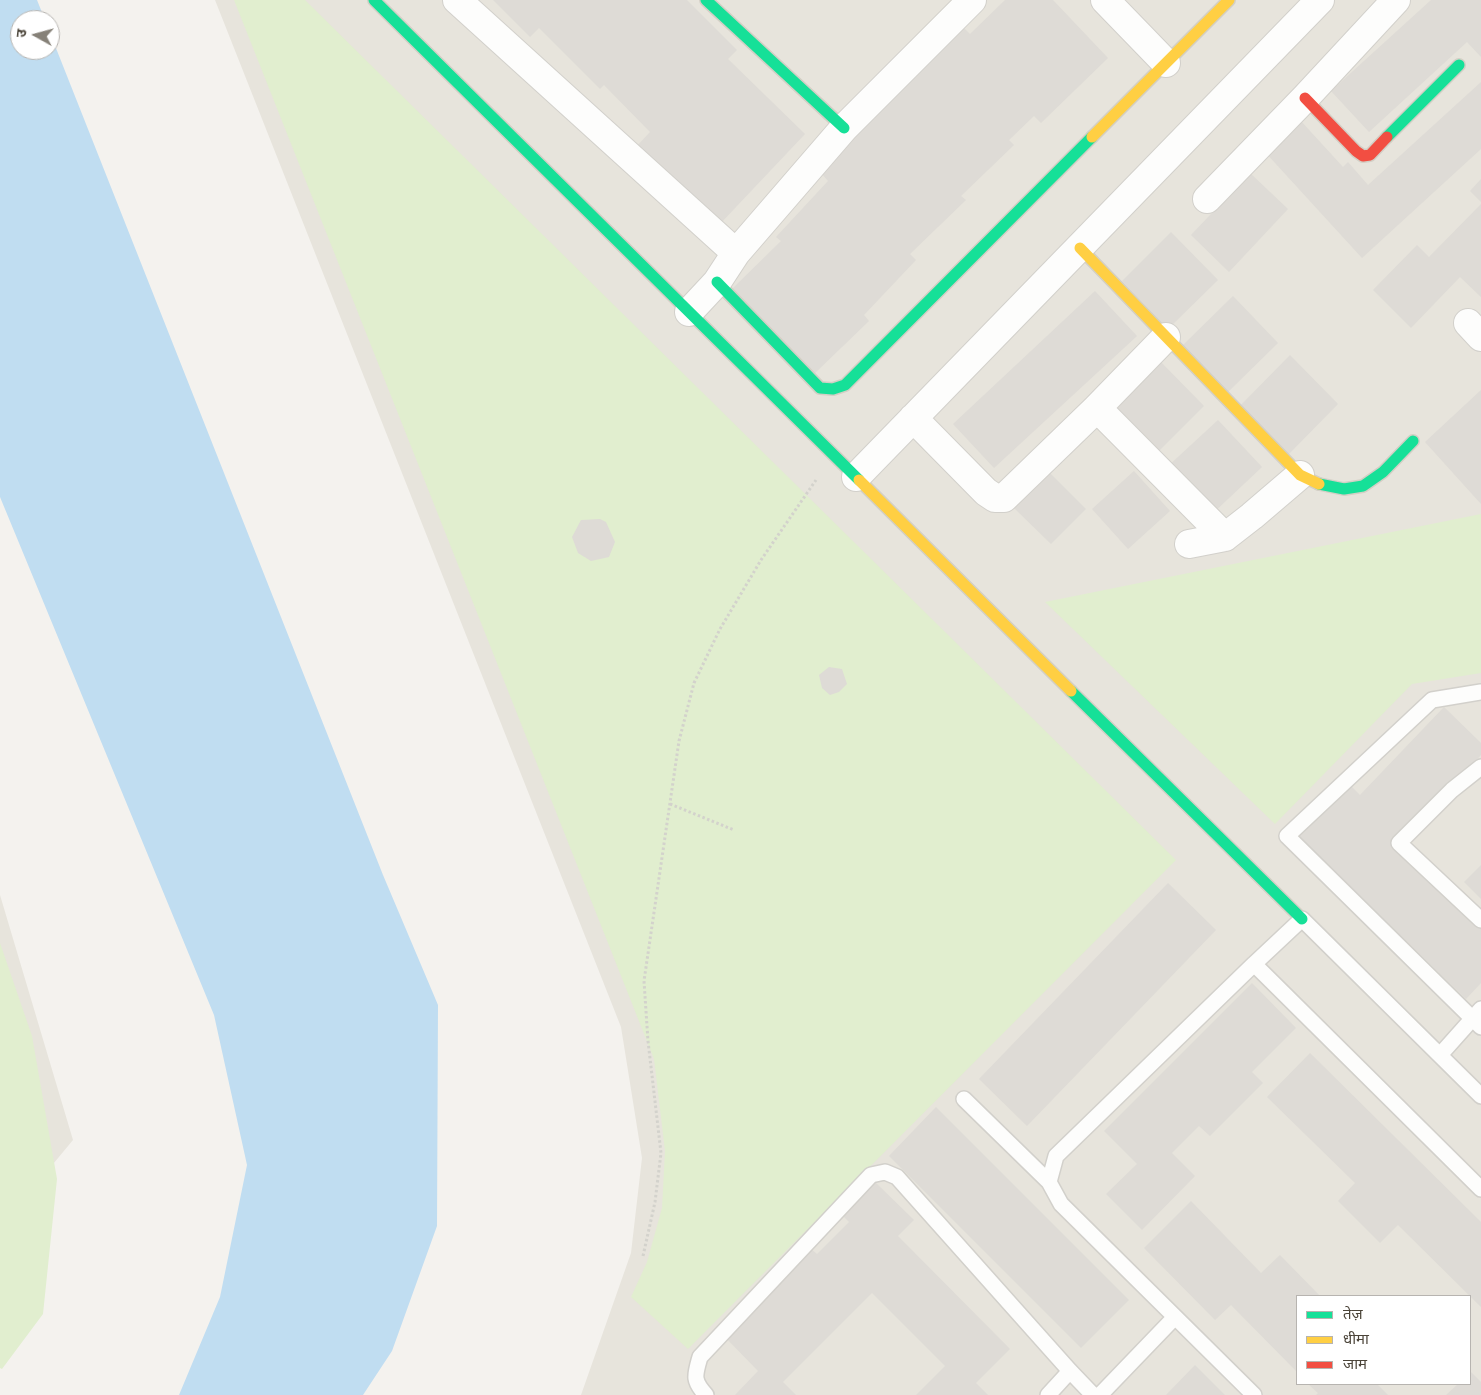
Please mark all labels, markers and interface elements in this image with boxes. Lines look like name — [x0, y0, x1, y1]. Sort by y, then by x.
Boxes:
north arrow — [10, 10, 60, 60]
text: उ — [12, 28, 31, 38]
legend — [1296, 1295, 1471, 1385]
text: तेज़ — [1343, 1304, 1363, 1323]
text: धीमा — [1343, 1329, 1369, 1348]
text: जाम — [1343, 1354, 1367, 1373]

